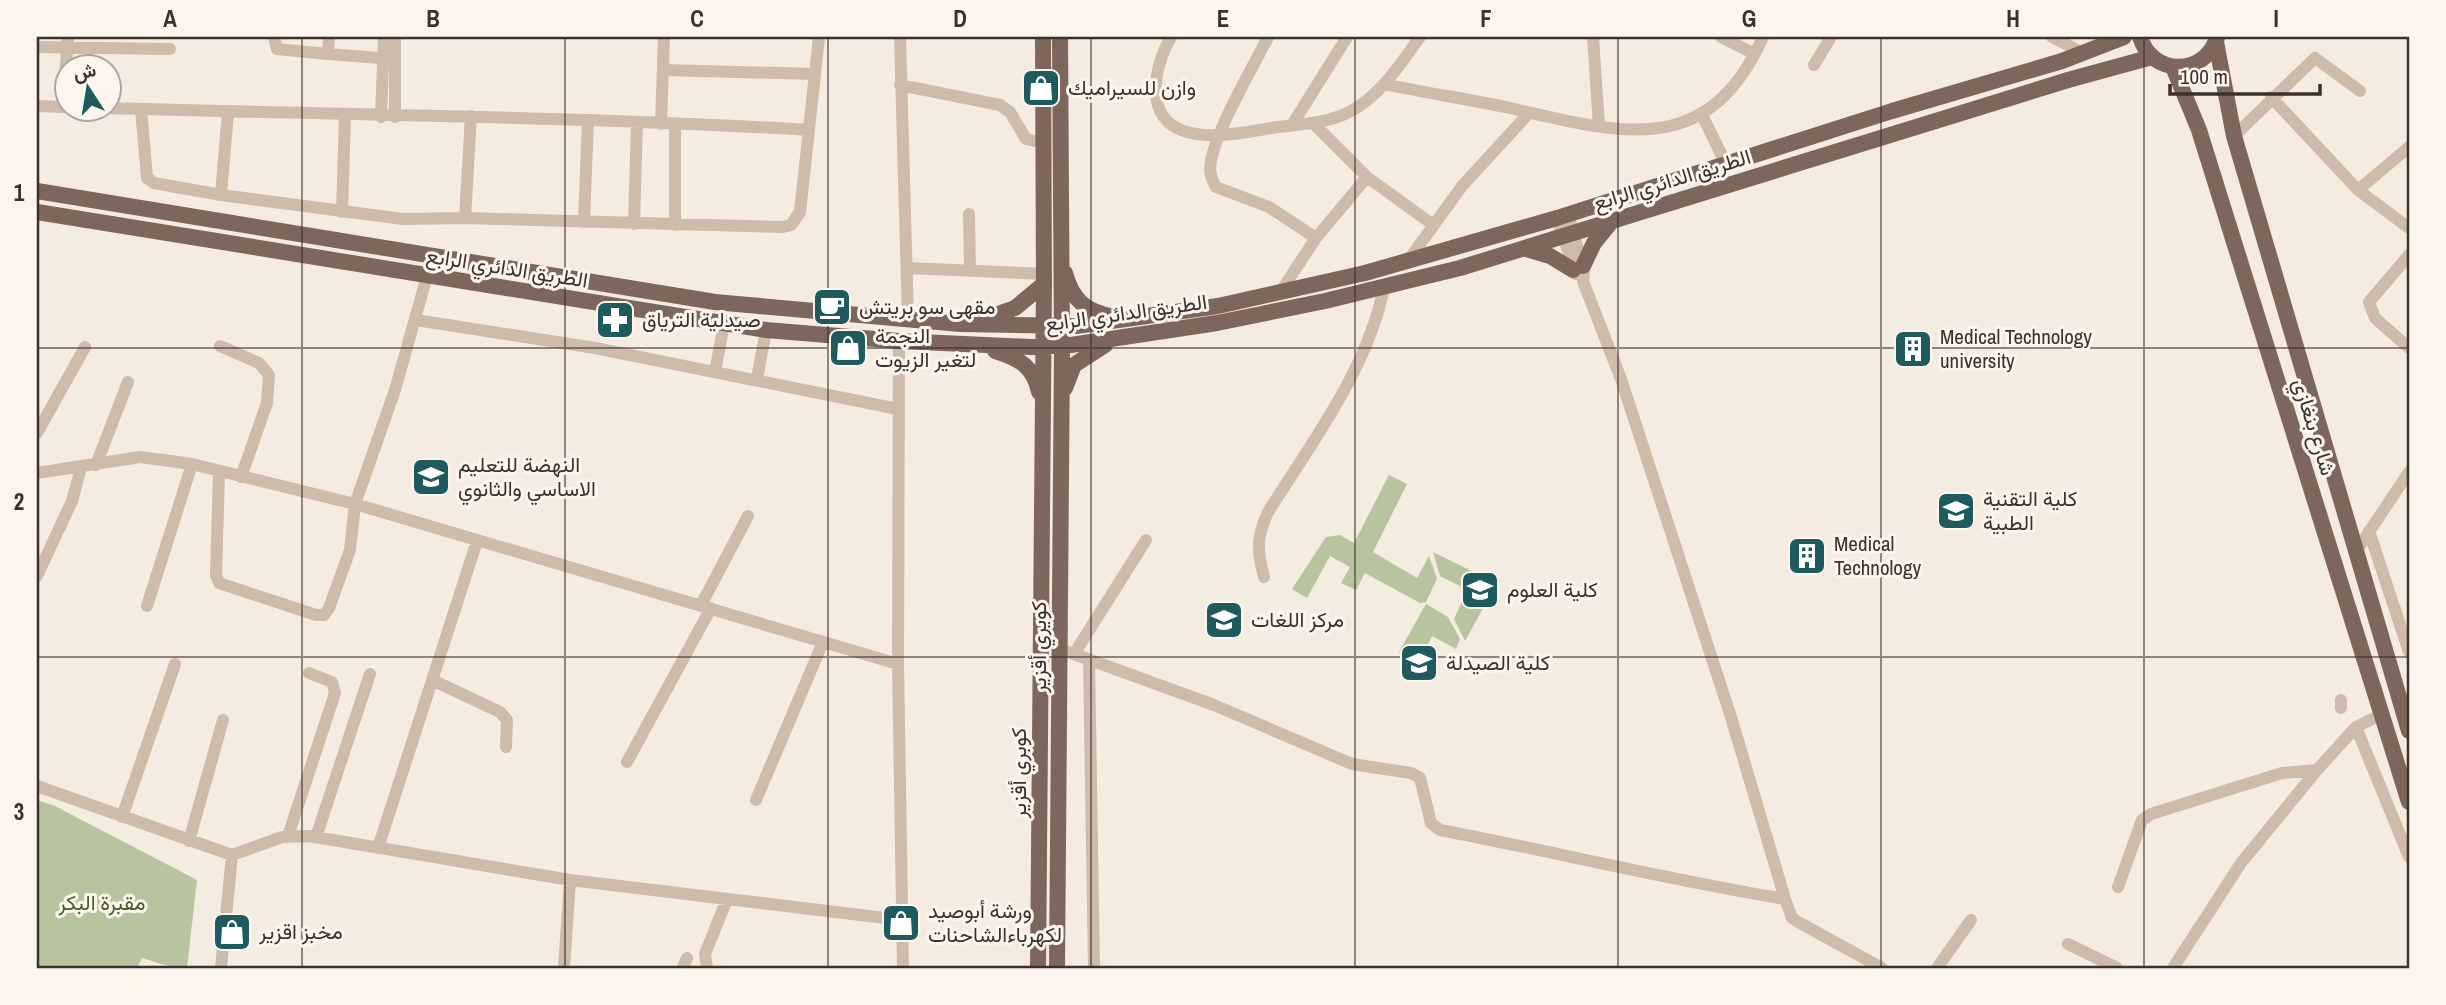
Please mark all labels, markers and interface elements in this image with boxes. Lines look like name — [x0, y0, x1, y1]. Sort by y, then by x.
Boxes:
text: A — [163, 3, 177, 34]
text: B — [426, 3, 440, 34]
text: C — [690, 3, 704, 34]
text: D — [953, 3, 967, 34]
text: E — [1217, 3, 1229, 34]
text: F — [1480, 3, 1492, 34]
text: G — [1742, 3, 1756, 34]
text: H — [2006, 3, 2020, 34]
text: I — [2273, 3, 2279, 34]
north arrow — [52, 52, 122, 122]
scale bar — [2170, 52, 2320, 96]
text: ش — [71, 56, 98, 86]
text: 100 m — [2180, 62, 2228, 91]
shop icon: وازن للسيراميك — [1020, 67, 1062, 109]
place label: وازن للسيراميك — [1068, 73, 1196, 102]
street label: الطريق الدائري الرابع — [1590, 142, 1755, 220]
text: 1 — [14, 177, 25, 208]
street label: الطريق الدائري الرابع — [424, 240, 590, 298]
cafe icon: مقهى سو بريتش — [811, 286, 853, 328]
street label: الطريق الدائري الرابع — [1043, 287, 1209, 341]
place label: مقهى سو بريتش — [859, 292, 995, 321]
pharmacy icon: صيدلية الترياق — [594, 299, 636, 341]
place label: صيدلية الترياق — [642, 305, 761, 334]
place label: النجمة لتغير الزيوت — [875, 321, 976, 374]
place label: Medical Technology university — [1940, 322, 2092, 375]
shop icon: النجمة لتغير الزيوت — [827, 327, 869, 369]
building icon: Medical Technology university — [1892, 328, 1934, 370]
street label: شارع بنغازي — [2283, 375, 2343, 480]
place label: النهضة للتعليم الاساسي والثانوي — [458, 450, 596, 506]
school or university icon: النهضة للتعليم الاساسي والثانوي — [410, 456, 452, 498]
place label: كلية التقنية الطبية — [1983, 484, 2077, 537]
text: 2 — [14, 486, 24, 517]
school or university icon: كلية التقنية الطبية — [1935, 490, 1977, 532]
place label: Medical Technology — [1834, 529, 1921, 582]
building icon: Medical Technology — [1786, 535, 1828, 577]
school or university icon: كلية العلوم — [1459, 569, 1501, 611]
place label: كلية العلوم — [1507, 575, 1598, 604]
school or university icon: مركز اللغات — [1203, 599, 1245, 641]
street label: كويري أقزير — [1024, 601, 1056, 694]
place label: مركز اللغات — [1251, 605, 1344, 634]
school or university icon: كلية الصيدلة — [1398, 642, 1440, 684]
place label: كلية الصيدلة — [1446, 648, 1550, 677]
street label: كوبري أقزير — [1004, 728, 1036, 819]
text: 3 — [14, 796, 24, 827]
park label: مقبرة البكر — [57, 888, 146, 917]
place label: ورشة أبوصيد لكهرباءالشاحنات — [928, 896, 1062, 949]
shop icon: ورشة أبوصيد لكهرباءالشاحنات — [880, 902, 922, 944]
shop icon: مخبز اقزير — [211, 911, 253, 953]
place label: مخبز اقزير — [258, 917, 343, 946]

